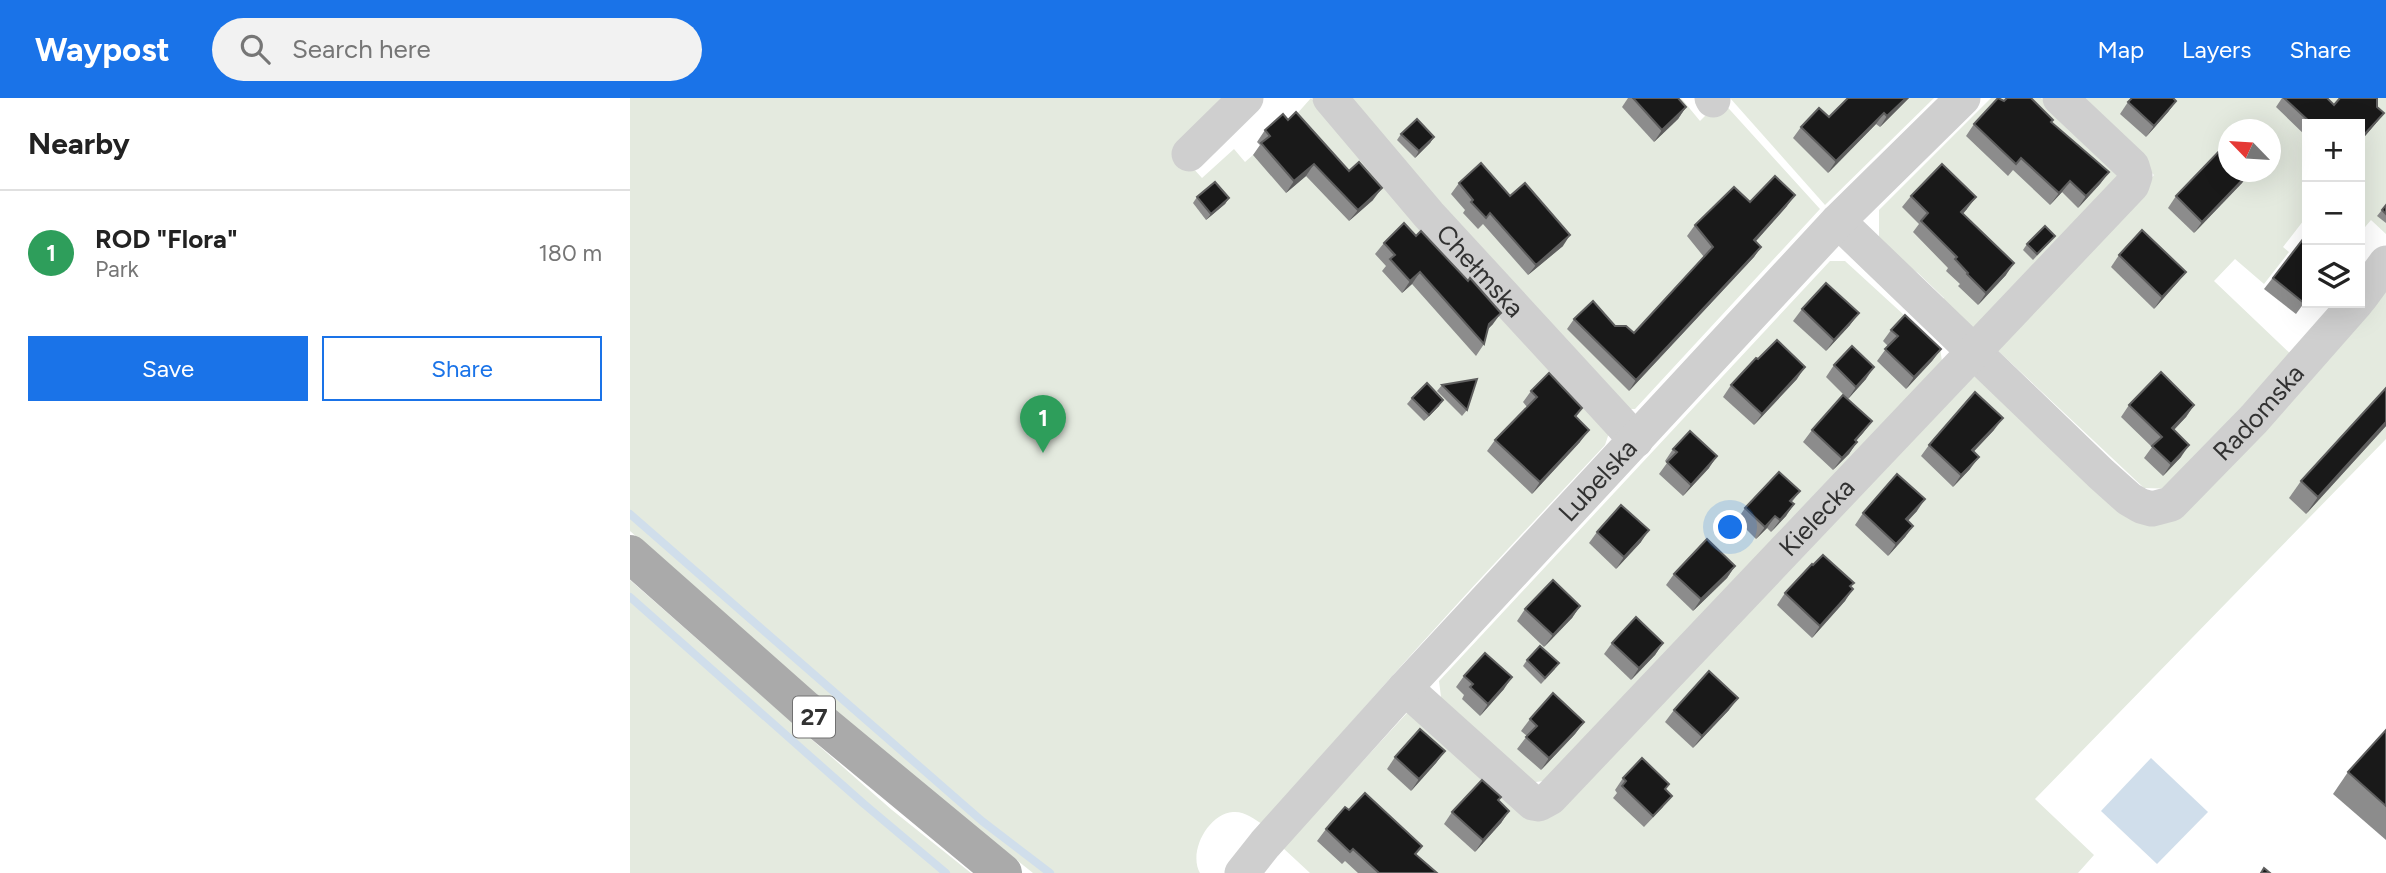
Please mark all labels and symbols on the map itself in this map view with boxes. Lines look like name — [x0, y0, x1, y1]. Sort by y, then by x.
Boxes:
north arrow — [2218, 119, 2281, 182]
street label: Chełmska — [1430, 218, 1531, 324]
street label: Radomska — [2206, 358, 2311, 467]
pin: 1 — [1020, 395, 1066, 453]
street label: Lubelska — [1552, 432, 1644, 528]
street label: Kielecka — [1772, 471, 1861, 563]
your location — [1713, 510, 1747, 544]
road number: 27 — [793, 696, 835, 738]

